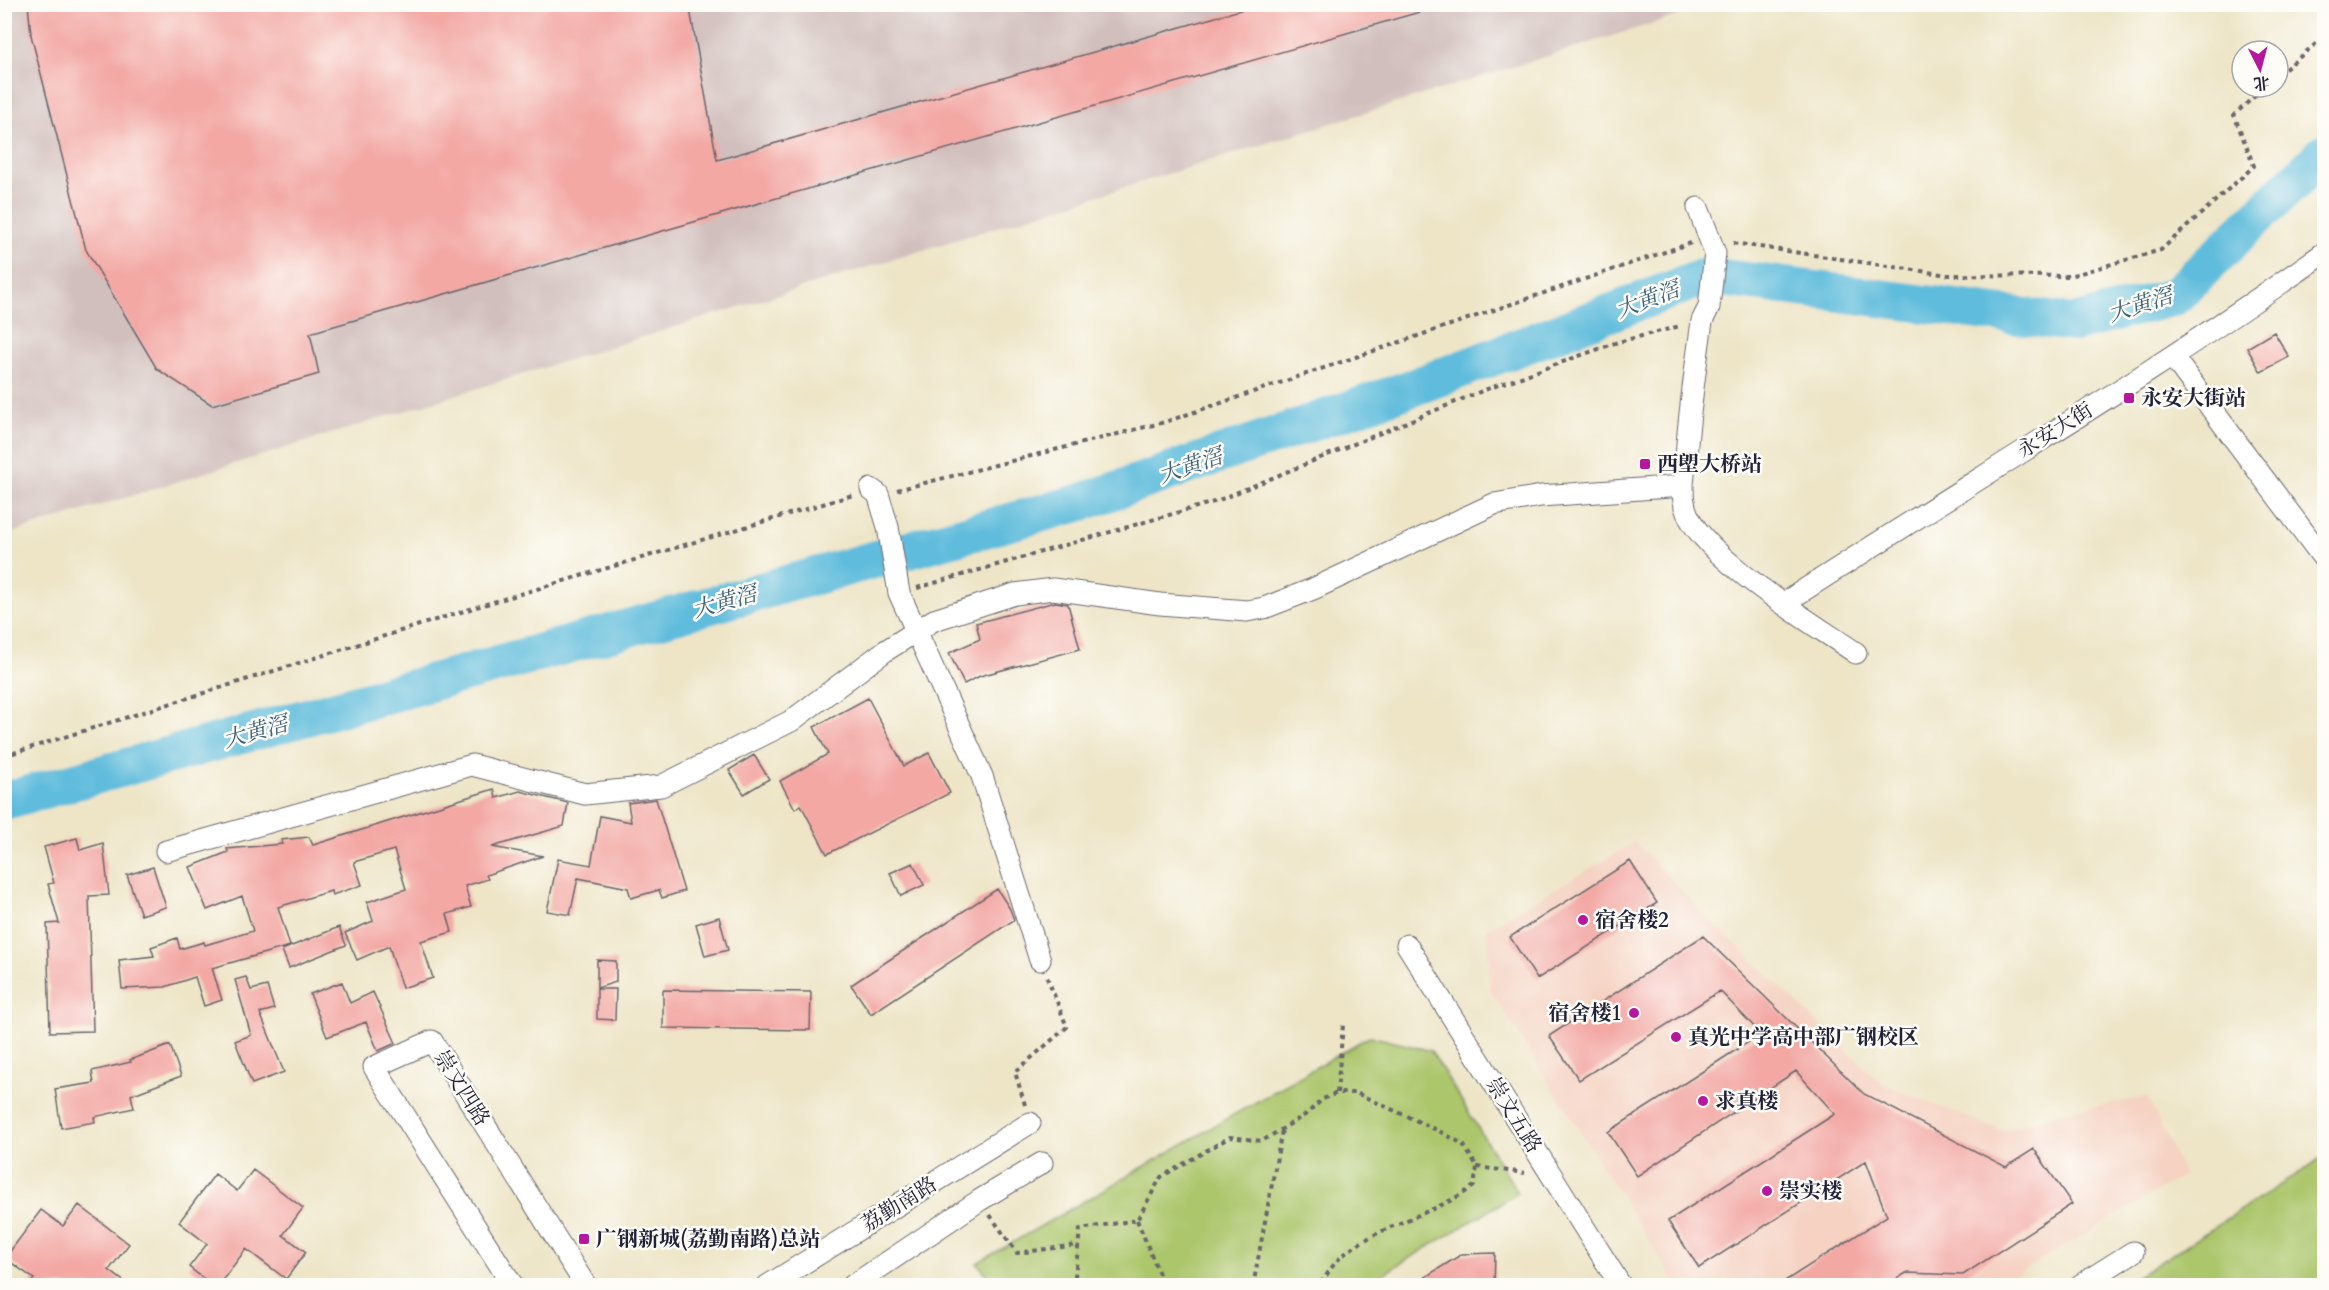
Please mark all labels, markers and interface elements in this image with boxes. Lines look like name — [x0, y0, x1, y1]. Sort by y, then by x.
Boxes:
north arrow — [2230, 39, 2290, 99]
text: 北 — [2252, 71, 2271, 95]
water label: 大黄滘 — [1611, 273, 1687, 326]
water label: 大黄滘 — [2104, 279, 2180, 329]
place label: 永安大街站 — [2141, 384, 2246, 413]
marker: 永安大街站 — [2122, 391, 2136, 405]
street label: 永安大街 — [2012, 396, 2099, 465]
water label: 大黄滘 — [1154, 440, 1230, 491]
place label: 西塱大桥站 — [1657, 450, 1762, 479]
marker: 西塱大桥站 — [1638, 457, 1652, 471]
water label: 大黄滘 — [688, 577, 764, 625]
water label: 大黄滘 — [219, 707, 295, 755]
place label: 宿舍楼2 — [1595, 906, 1669, 935]
marker: 宿舍楼2 — [1576, 913, 1590, 927]
place label: 宿舍楼1 — [1548, 999, 1622, 1028]
marker: 宿舍楼1 — [1627, 1006, 1641, 1020]
place label: 真光中学高中部广钢校区 — [1688, 1023, 1919, 1052]
marker: 真光中学高中部广钢校区 — [1669, 1030, 1683, 1044]
street label: 崇文四路 — [427, 1045, 496, 1132]
street label: 崇文五路 — [1479, 1072, 1548, 1159]
place label: 求真楼 — [1715, 1087, 1778, 1116]
marker: 求真楼 — [1696, 1094, 1710, 1108]
street label: 荔勤南路 — [856, 1170, 943, 1239]
place label: 崇实楼 — [1779, 1177, 1842, 1206]
marker: 崇实楼 — [1760, 1184, 1774, 1198]
place label: 广钢新城(荔勤南路)总站 — [596, 1225, 820, 1254]
marker: 广钢新城(荔勤南路)总站 — [577, 1232, 591, 1246]

